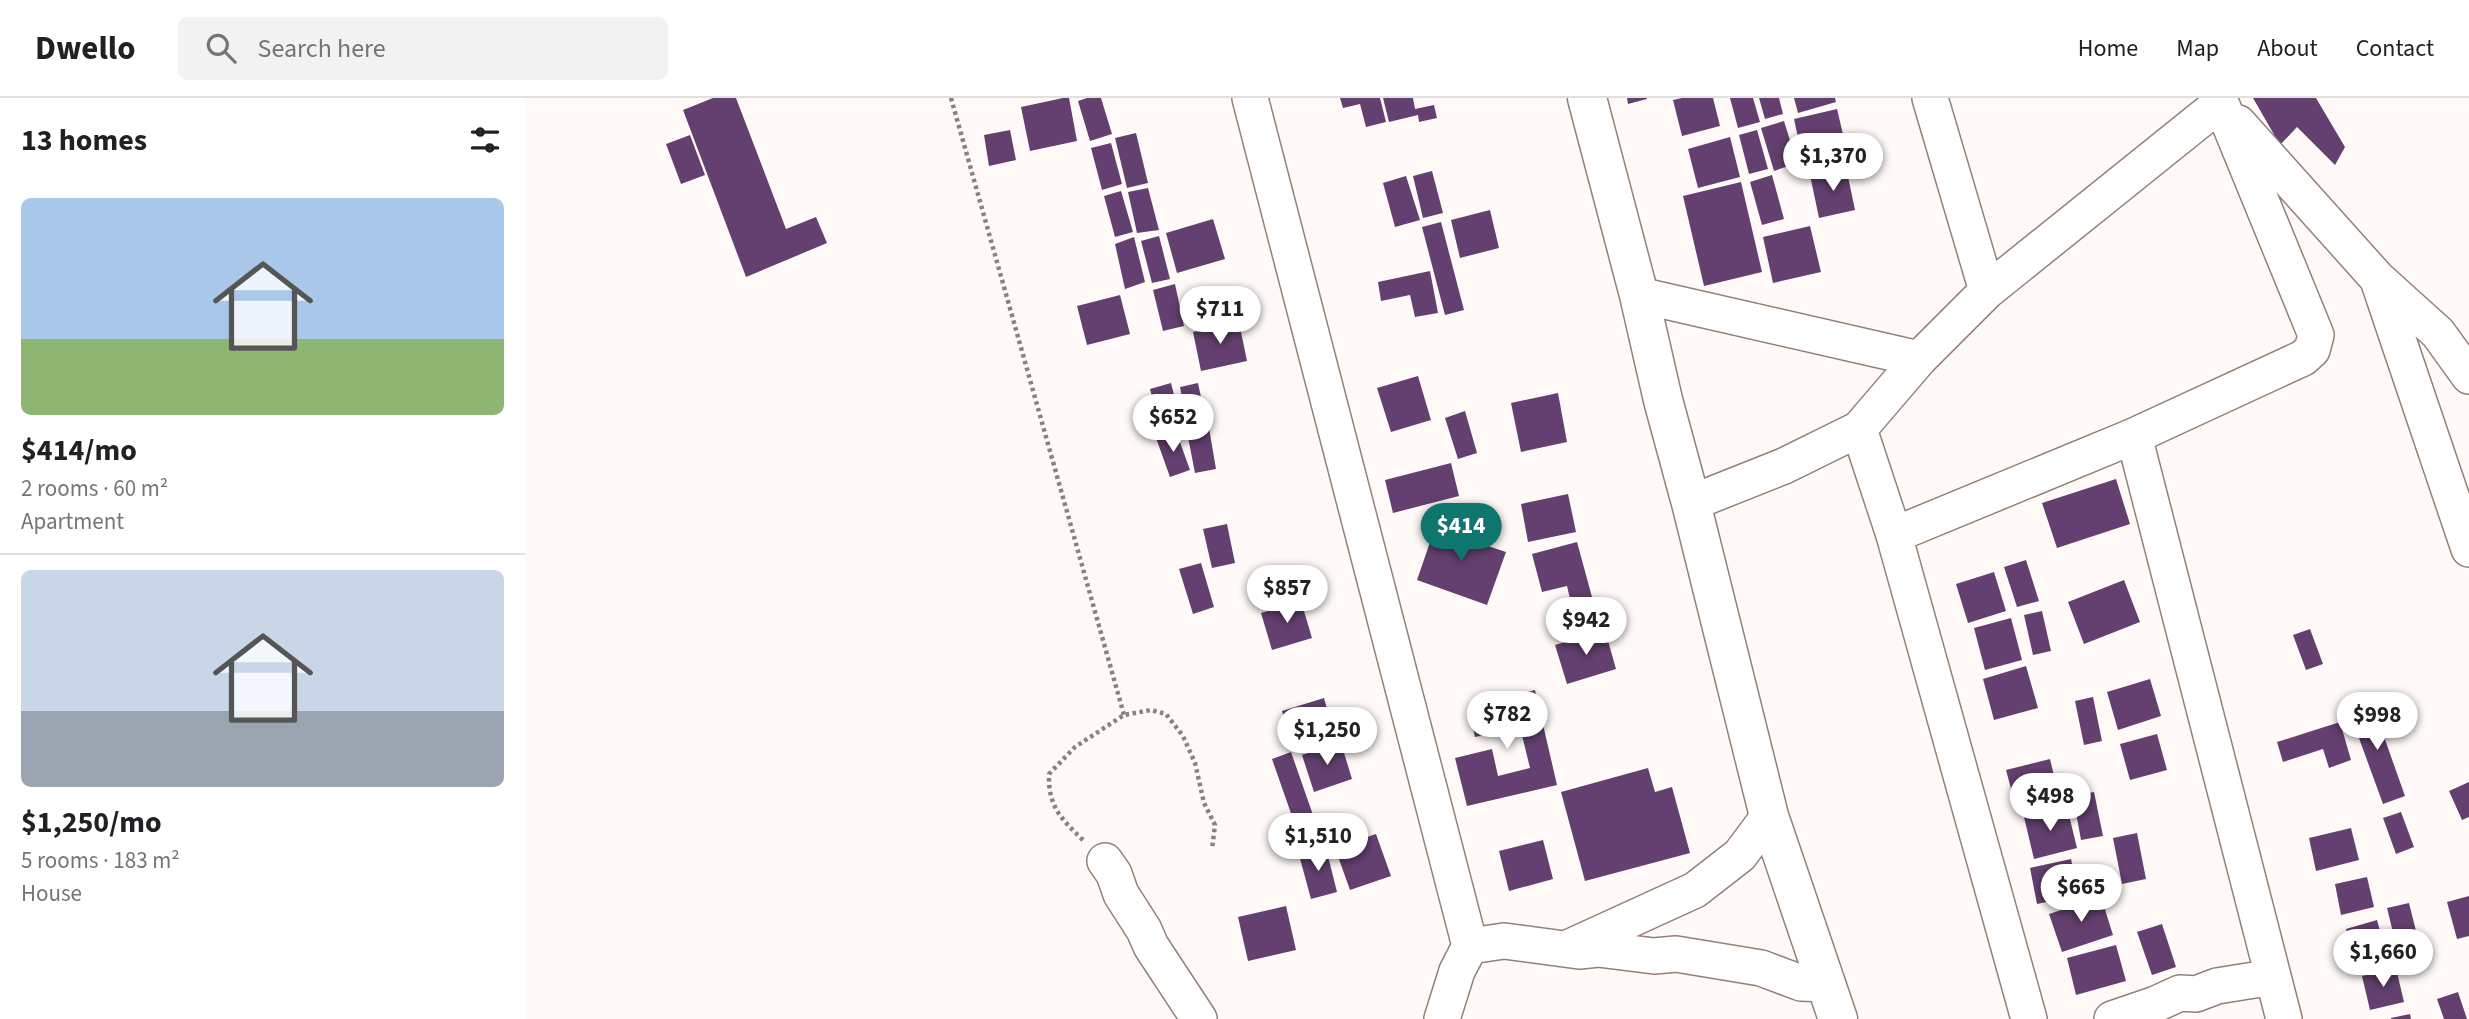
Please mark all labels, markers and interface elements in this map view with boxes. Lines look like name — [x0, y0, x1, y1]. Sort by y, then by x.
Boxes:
search box — [178, 17, 668, 80]
text: Dwello — [35, 25, 136, 72]
icon: search — [202, 29, 240, 67]
text: Search here — [258, 30, 386, 67]
text: Home — [2078, 31, 2138, 66]
text: Map — [2176, 31, 2219, 66]
text: About — [2257, 31, 2318, 66]
text: Contact — [2356, 31, 2434, 66]
text: 13 homes — [21, 119, 147, 162]
icon: filters — [466, 121, 504, 159]
pin: $1,370 — [1776, 134, 1890, 193]
text: $1,370 — [1799, 139, 1867, 172]
icon: home — [200, 243, 326, 369]
pin: $711 — [1179, 286, 1261, 346]
text: $711 — [1196, 292, 1244, 325]
pin: $652 — [1132, 394, 1214, 454]
text: $652 — [1149, 400, 1197, 433]
text: $414/mo — [21, 429, 137, 472]
text: 2 rooms · 60 m² — [21, 472, 168, 505]
pin: $414 — [1420, 504, 1502, 563]
text: Apartment — [21, 505, 124, 538]
text: $414 — [1437, 509, 1485, 542]
pin: $857 — [1246, 566, 1328, 625]
text: $857 — [1263, 571, 1311, 604]
pin: $942 — [1545, 598, 1627, 657]
text: $942 — [1562, 603, 1610, 636]
icon: home — [200, 615, 326, 741]
pin: $782 — [1466, 692, 1548, 751]
pin: $998 — [2336, 692, 2418, 752]
text: $782 — [1483, 697, 1531, 730]
text: $998 — [2353, 698, 2401, 731]
pin: $1,250 — [1270, 708, 1384, 767]
text: $1,250 — [1293, 713, 1361, 746]
pin: $498 — [2009, 774, 2091, 833]
text: $498 — [2026, 779, 2074, 812]
text: $1,250/mo — [21, 801, 162, 844]
pin: $1,510 — [1261, 814, 1375, 873]
text: $1,510 — [1284, 819, 1352, 852]
text: 5 rooms · 183 m² — [21, 844, 180, 877]
pin: $665 — [2040, 864, 2122, 924]
text: $665 — [2057, 870, 2105, 903]
text: House — [21, 877, 82, 910]
pin: $1,660 — [2326, 930, 2440, 989]
text: $1,660 — [2349, 935, 2417, 968]

